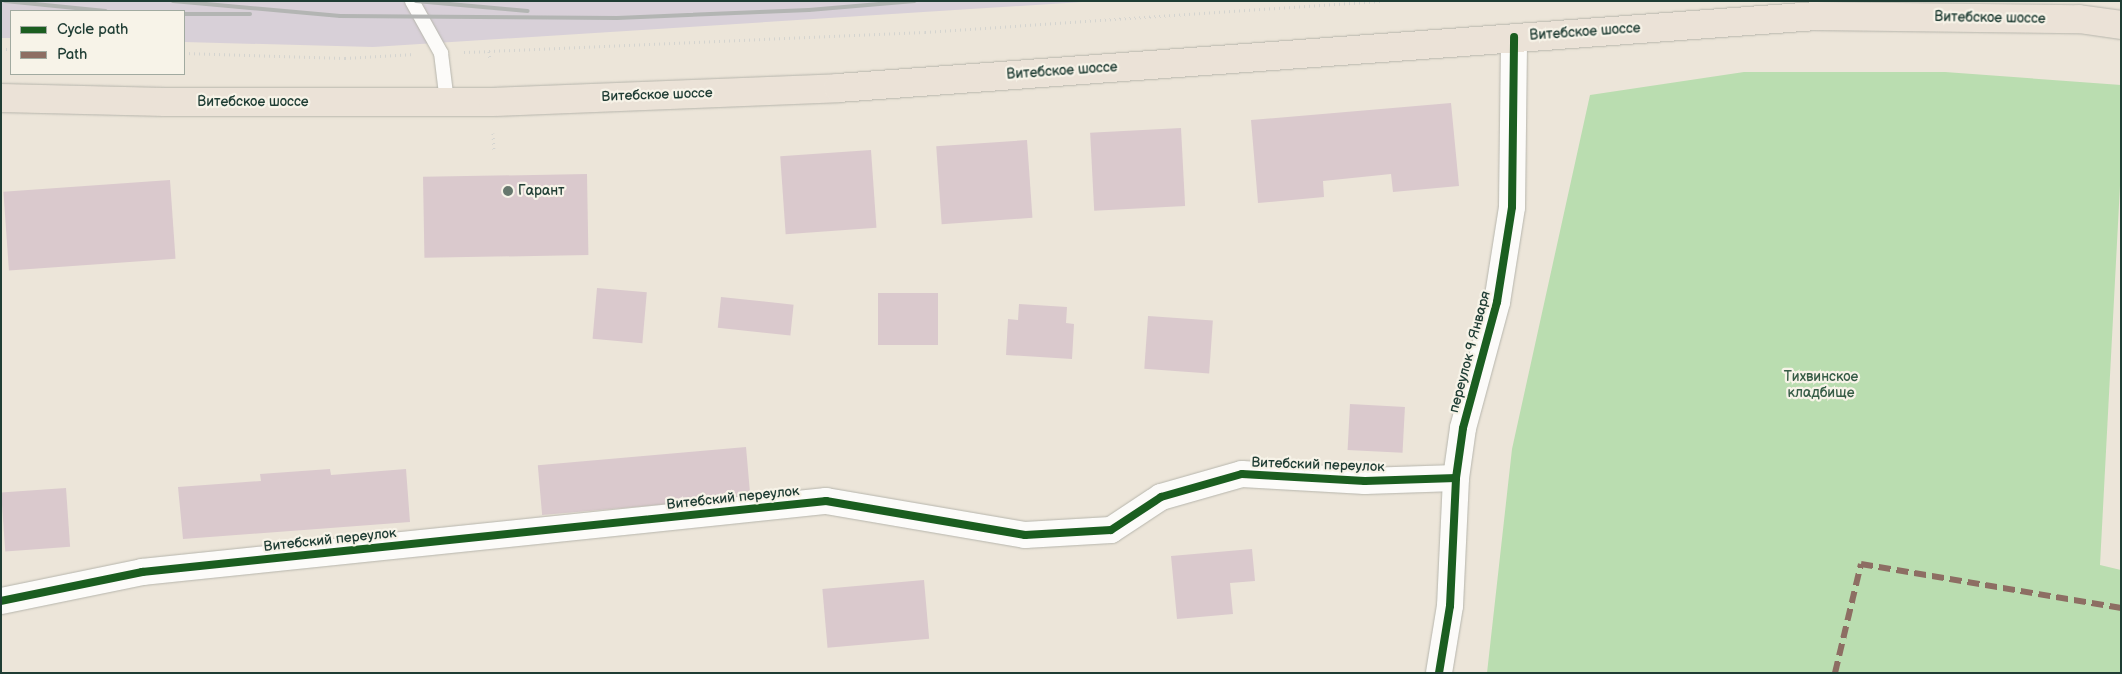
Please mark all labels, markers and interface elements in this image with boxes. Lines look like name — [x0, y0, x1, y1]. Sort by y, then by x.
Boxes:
street label: Витебское шоссе — [1934, 9, 2046, 27]
legend — [10, 10, 185, 75]
text: Cycle path — [57, 20, 128, 39]
street label: Витебское шоссе — [1529, 20, 1641, 44]
text: Path — [57, 45, 87, 64]
street label: Витебское шоссе — [1006, 59, 1118, 83]
street label: Витебское шоссе — [601, 85, 713, 105]
street label: Витебское шоссе — [197, 94, 309, 110]
place label: Гарант — [518, 183, 565, 199]
marker: Гарант — [502, 185, 514, 197]
street label: переулок 9 Января — [1446, 289, 1494, 415]
park label: Тихвинское кладбище — [1784, 369, 1858, 402]
street label: Витебский переулок — [1251, 454, 1385, 476]
street label: Витебский переулок — [666, 483, 800, 513]
street label: Витебский переулок — [263, 525, 397, 555]

